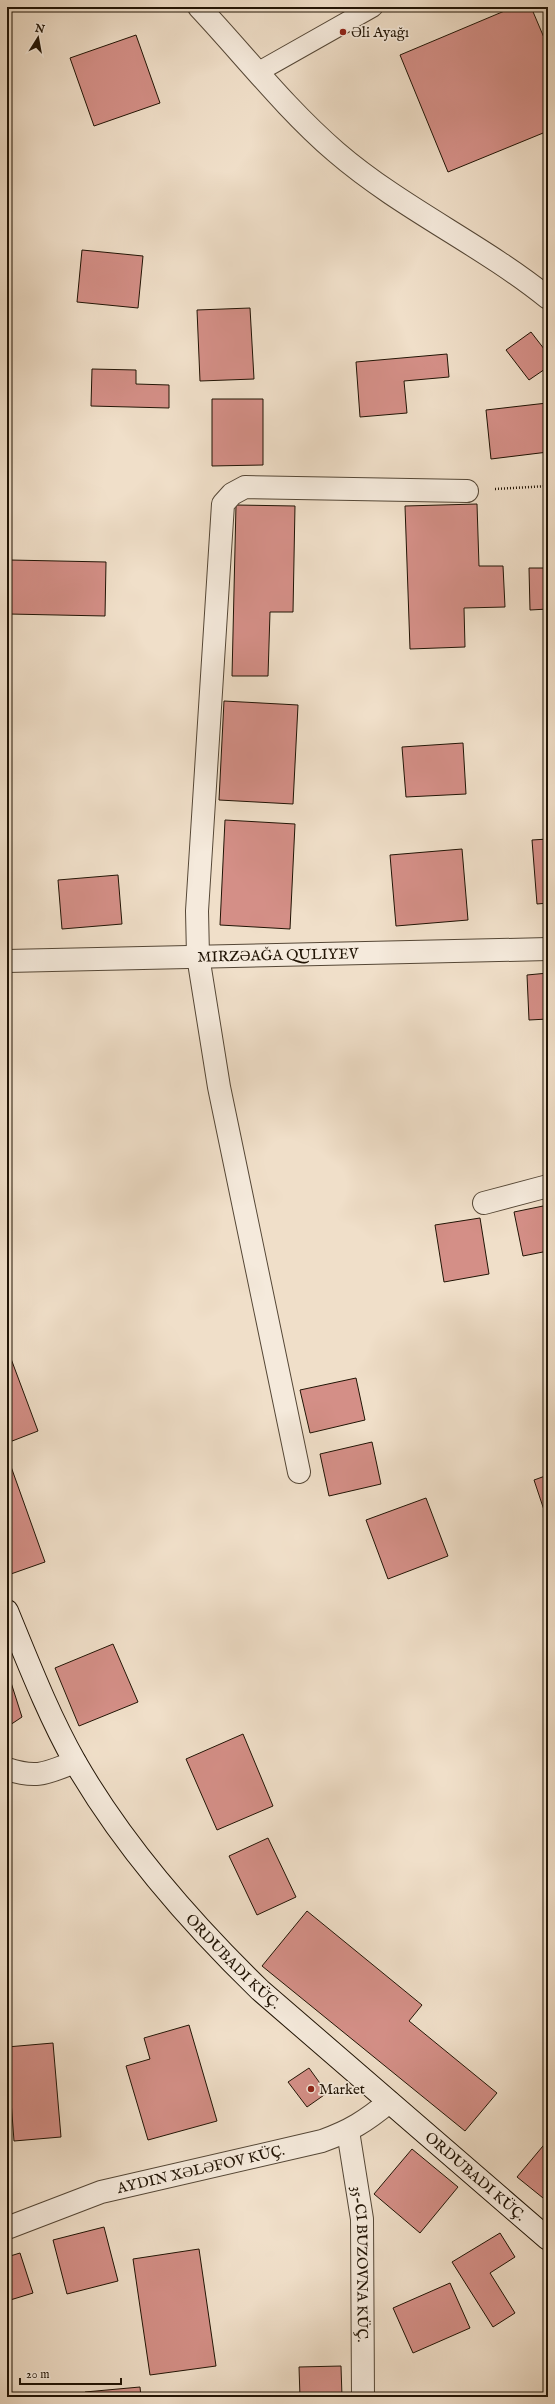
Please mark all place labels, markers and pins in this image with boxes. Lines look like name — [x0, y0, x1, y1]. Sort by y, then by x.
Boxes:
place label: Əli Ayağı — [351, 23, 409, 42]
marker: Əli Ayağı — [338, 27, 348, 37]
place label: Market — [319, 2080, 365, 2099]
marker: Market — [306, 2084, 316, 2094]

